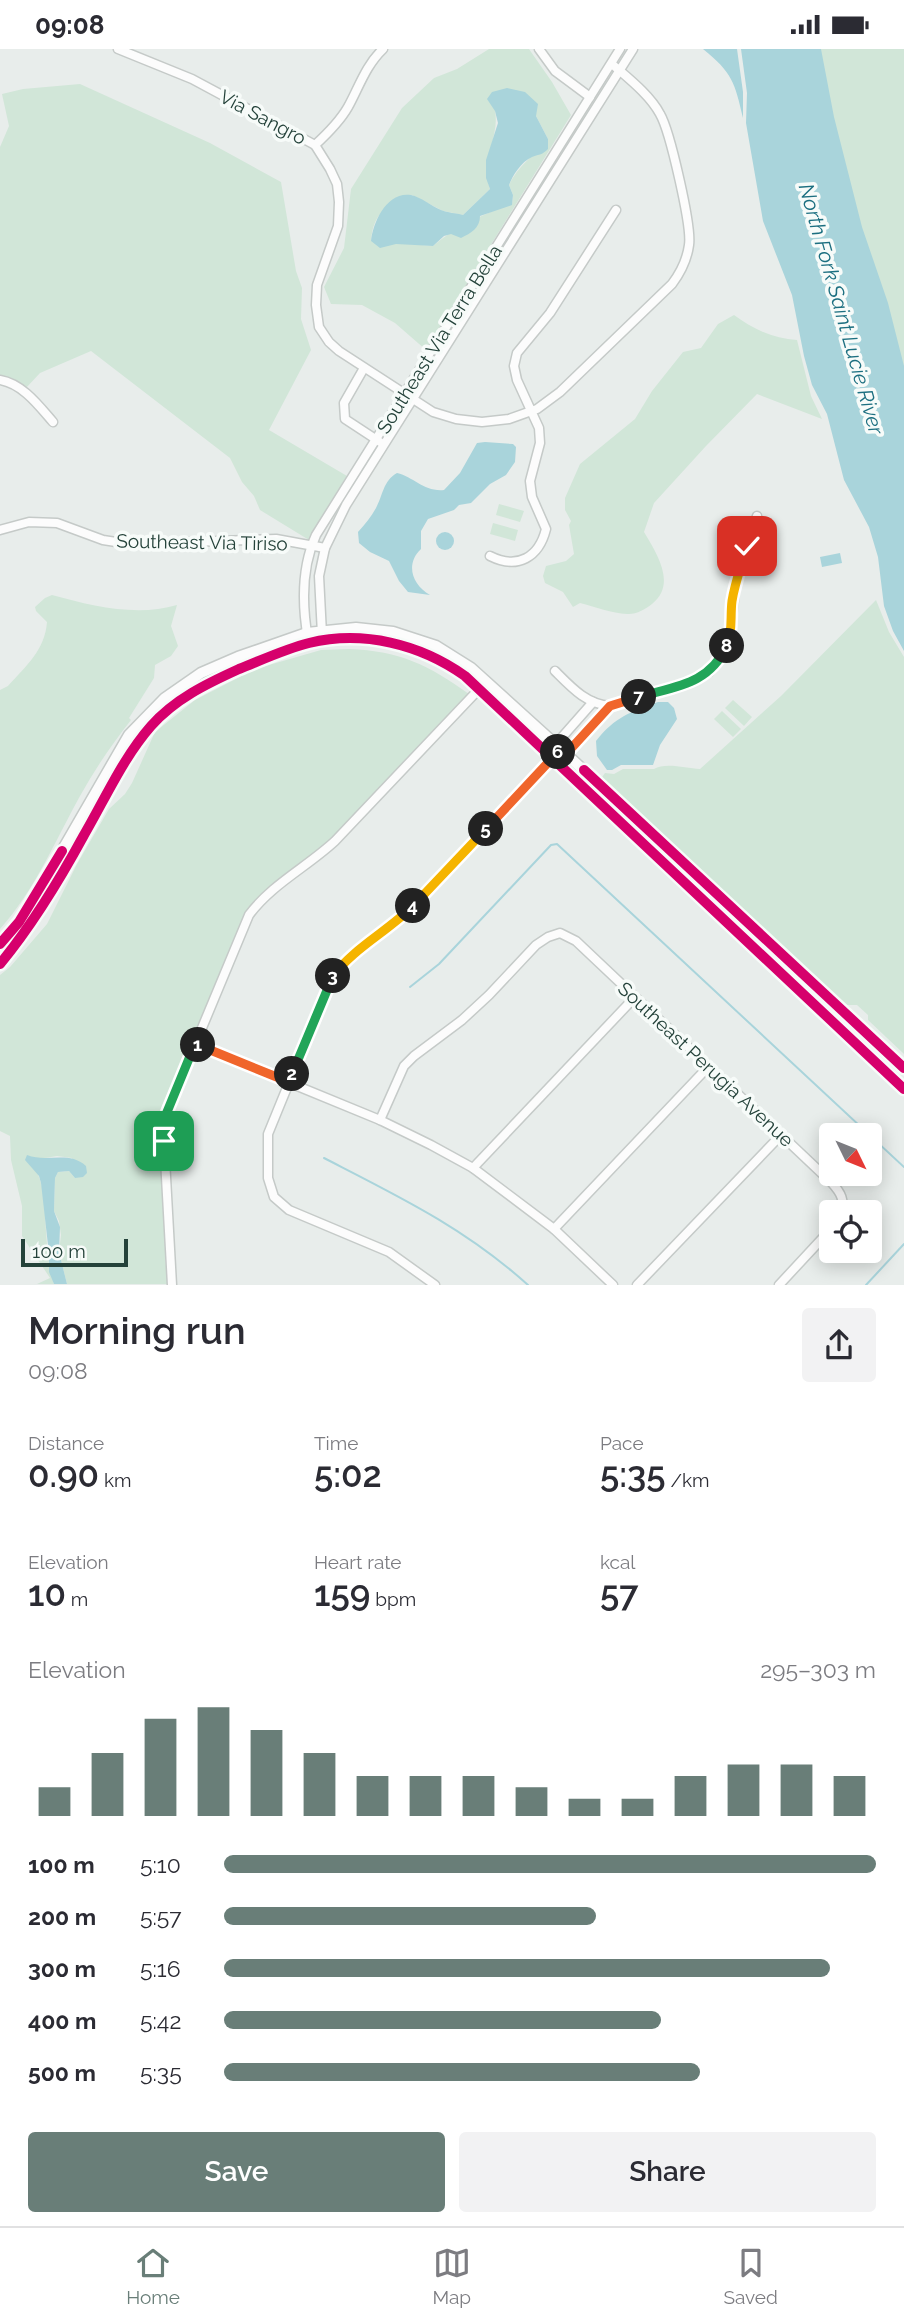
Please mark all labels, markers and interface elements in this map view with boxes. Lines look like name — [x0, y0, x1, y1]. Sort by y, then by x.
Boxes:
text: 09:08 — [35, 10, 104, 40]
street label: Via Sangro — [216, 85, 310, 149]
water label: North Fork Saint Lucie River — [794, 181, 890, 438]
street label: Southeast Via Terra Bella — [372, 241, 506, 437]
pin — [717, 516, 777, 576]
icon: check — [728, 527, 766, 565]
street label: Southeast Via Tiriso — [116, 530, 288, 554]
pin: 8 — [710, 629, 744, 663]
text: 8 — [721, 634, 732, 656]
pin: 7 — [622, 679, 656, 715]
text: 7 — [633, 685, 644, 707]
pin: 6 — [540, 735, 576, 769]
text: 6 — [552, 740, 563, 762]
pin: 5 — [468, 811, 504, 847]
text: 5 — [480, 817, 491, 839]
pin: 4 — [396, 889, 430, 923]
text: 4 — [407, 894, 418, 916]
pin: 3 — [316, 958, 350, 993]
text: 3 — [327, 964, 338, 986]
street label: Southeast Perugia Avenue — [614, 977, 798, 1151]
pin: 1 — [180, 1027, 216, 1063]
text: 1 — [193, 1033, 202, 1055]
pin: 2 — [274, 1056, 310, 1091]
text: 2 — [286, 1062, 297, 1084]
pin — [134, 1111, 194, 1171]
icon: arrive — [145, 1122, 183, 1160]
north arrow — [819, 1123, 882, 1187]
map controls — [819, 1123, 882, 1263]
button: locate — [819, 1200, 882, 1263]
scale bar — [21, 1235, 128, 1267]
text: 100 m — [32, 1240, 86, 1262]
text: Morning run — [28, 1308, 246, 1353]
button: share — [802, 1308, 876, 1382]
text: 09:08 — [28, 1357, 88, 1384]
text: Distance — [28, 1432, 104, 1454]
text: Time — [314, 1432, 358, 1454]
text: Pace — [600, 1432, 644, 1454]
text: 0.90 — [28, 1454, 99, 1495]
text: 5:02 — [314, 1454, 382, 1495]
text: 5:35 — [600, 1454, 666, 1495]
text: km — [99, 1469, 131, 1491]
text: /km — [666, 1469, 709, 1491]
text: Elevation — [28, 1551, 109, 1573]
text: Heart rate — [314, 1551, 402, 1573]
text: kcal — [600, 1551, 636, 1573]
text: 10 — [28, 1573, 66, 1614]
text: 159 — [314, 1573, 370, 1614]
text: 57 — [600, 1573, 638, 1614]
text: m — [66, 1588, 88, 1610]
text: bpm — [370, 1588, 416, 1610]
text: Elevation — [28, 1656, 126, 1683]
text: 295–303 m — [760, 1656, 876, 1683]
text: 100 m — [28, 1851, 95, 1878]
text: 5:10 — [140, 1851, 181, 1878]
text: 200 m — [28, 1903, 96, 1930]
text: 5:57 — [140, 1903, 182, 1930]
text: 300 m — [28, 1955, 96, 1982]
text: 5:16 — [140, 1955, 181, 1982]
text: 400 m — [28, 2007, 96, 2034]
text: 5:42 — [140, 2007, 181, 2034]
text: 500 m — [28, 2059, 96, 2086]
text: 5:35 — [140, 2059, 182, 2086]
button: Save — [28, 2132, 445, 2212]
button: Share — [459, 2132, 876, 2212]
tab: Home — [126, 2244, 180, 2308]
tab: Map — [432, 2244, 471, 2308]
tab: Saved — [723, 2244, 778, 2308]

